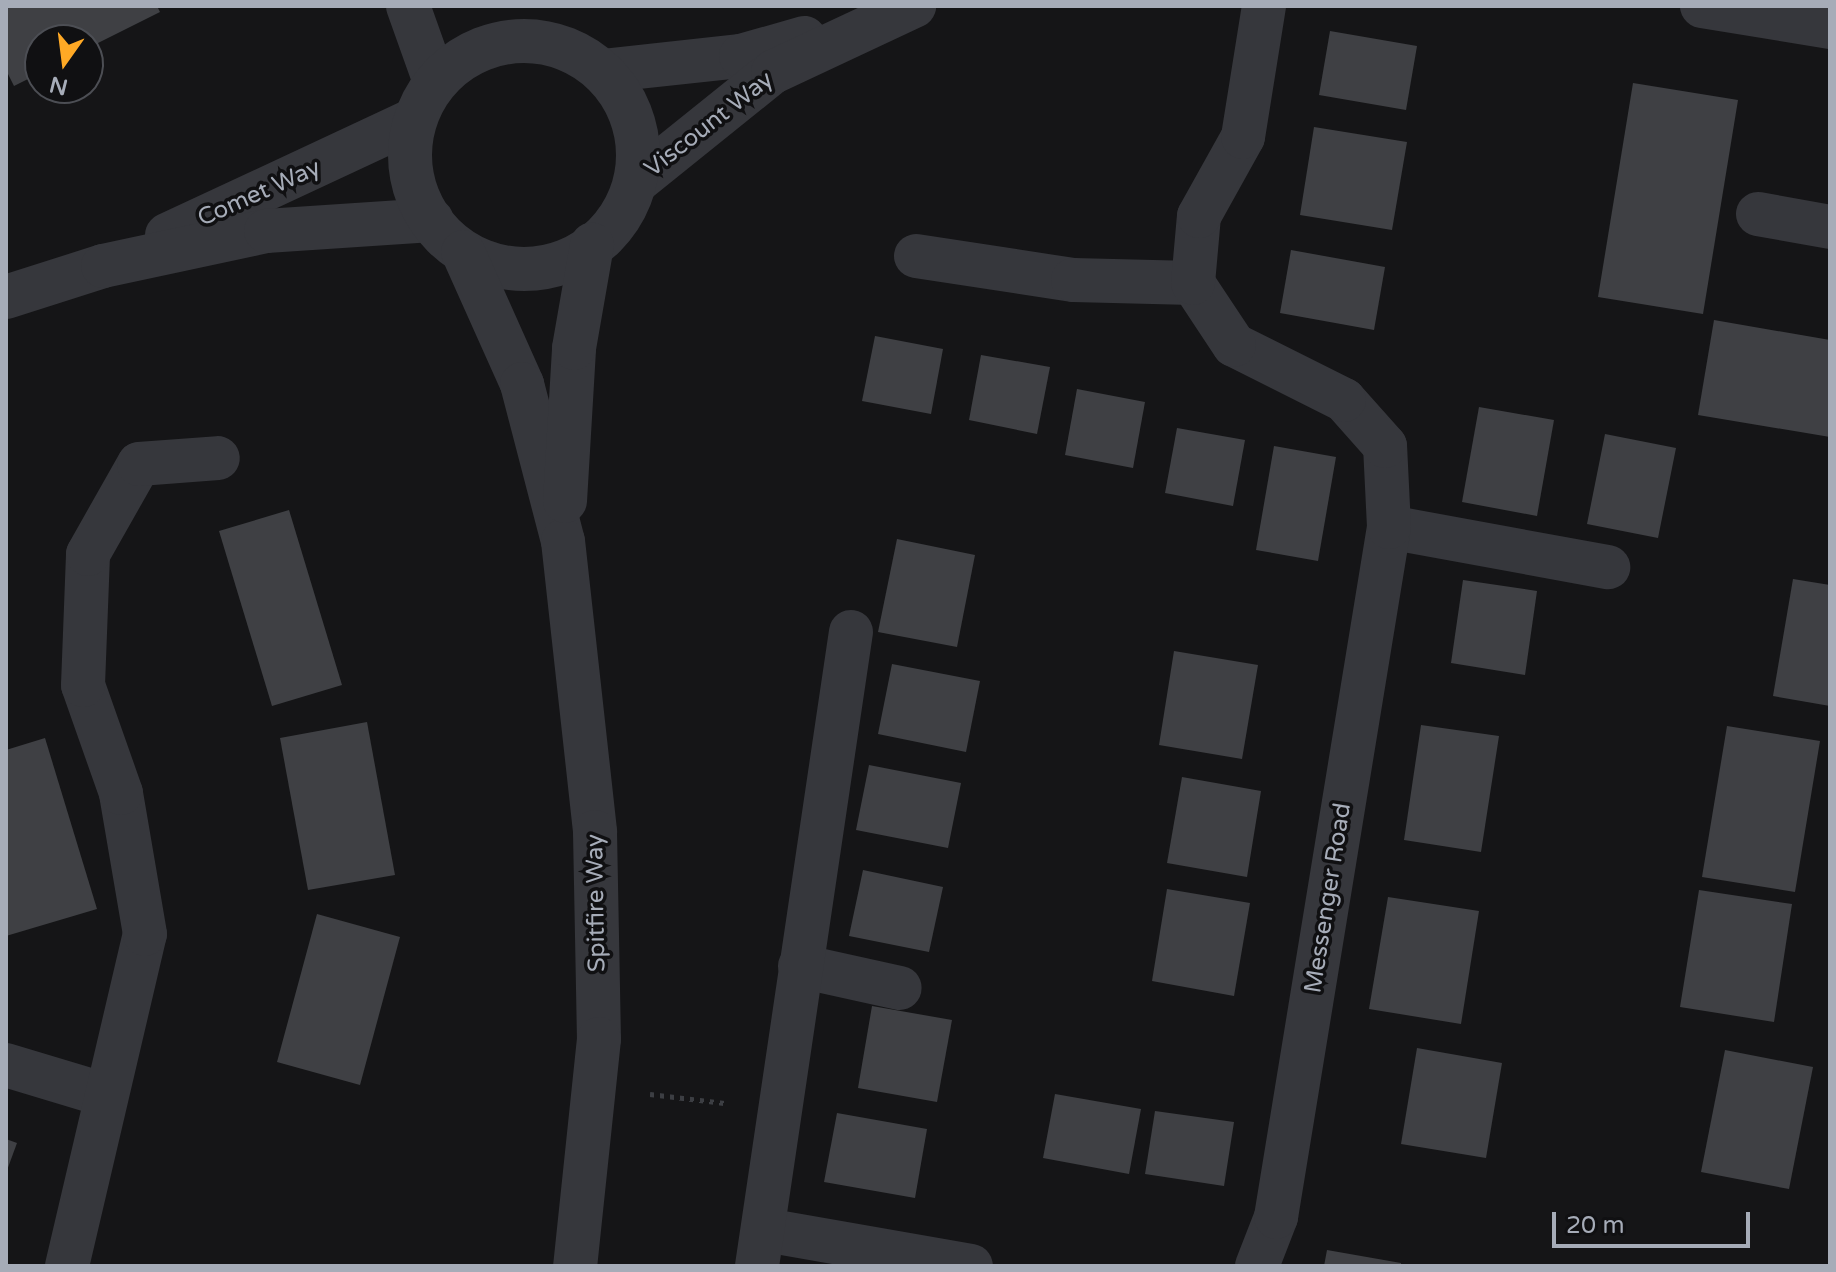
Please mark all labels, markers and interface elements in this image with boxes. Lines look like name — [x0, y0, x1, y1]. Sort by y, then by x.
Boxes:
north arrow — [24, 24, 104, 104]
street label: Viscount Way — [639, 65, 779, 183]
text: N — [47, 71, 70, 100]
street label: Comet Way — [193, 153, 325, 233]
street label: Messenger Road — [1299, 801, 1357, 995]
street label: Spitfire Way — [580, 834, 612, 972]
scale bar — [1556, 1196, 1754, 1246]
text: 20 m — [1566, 1211, 1624, 1240]

